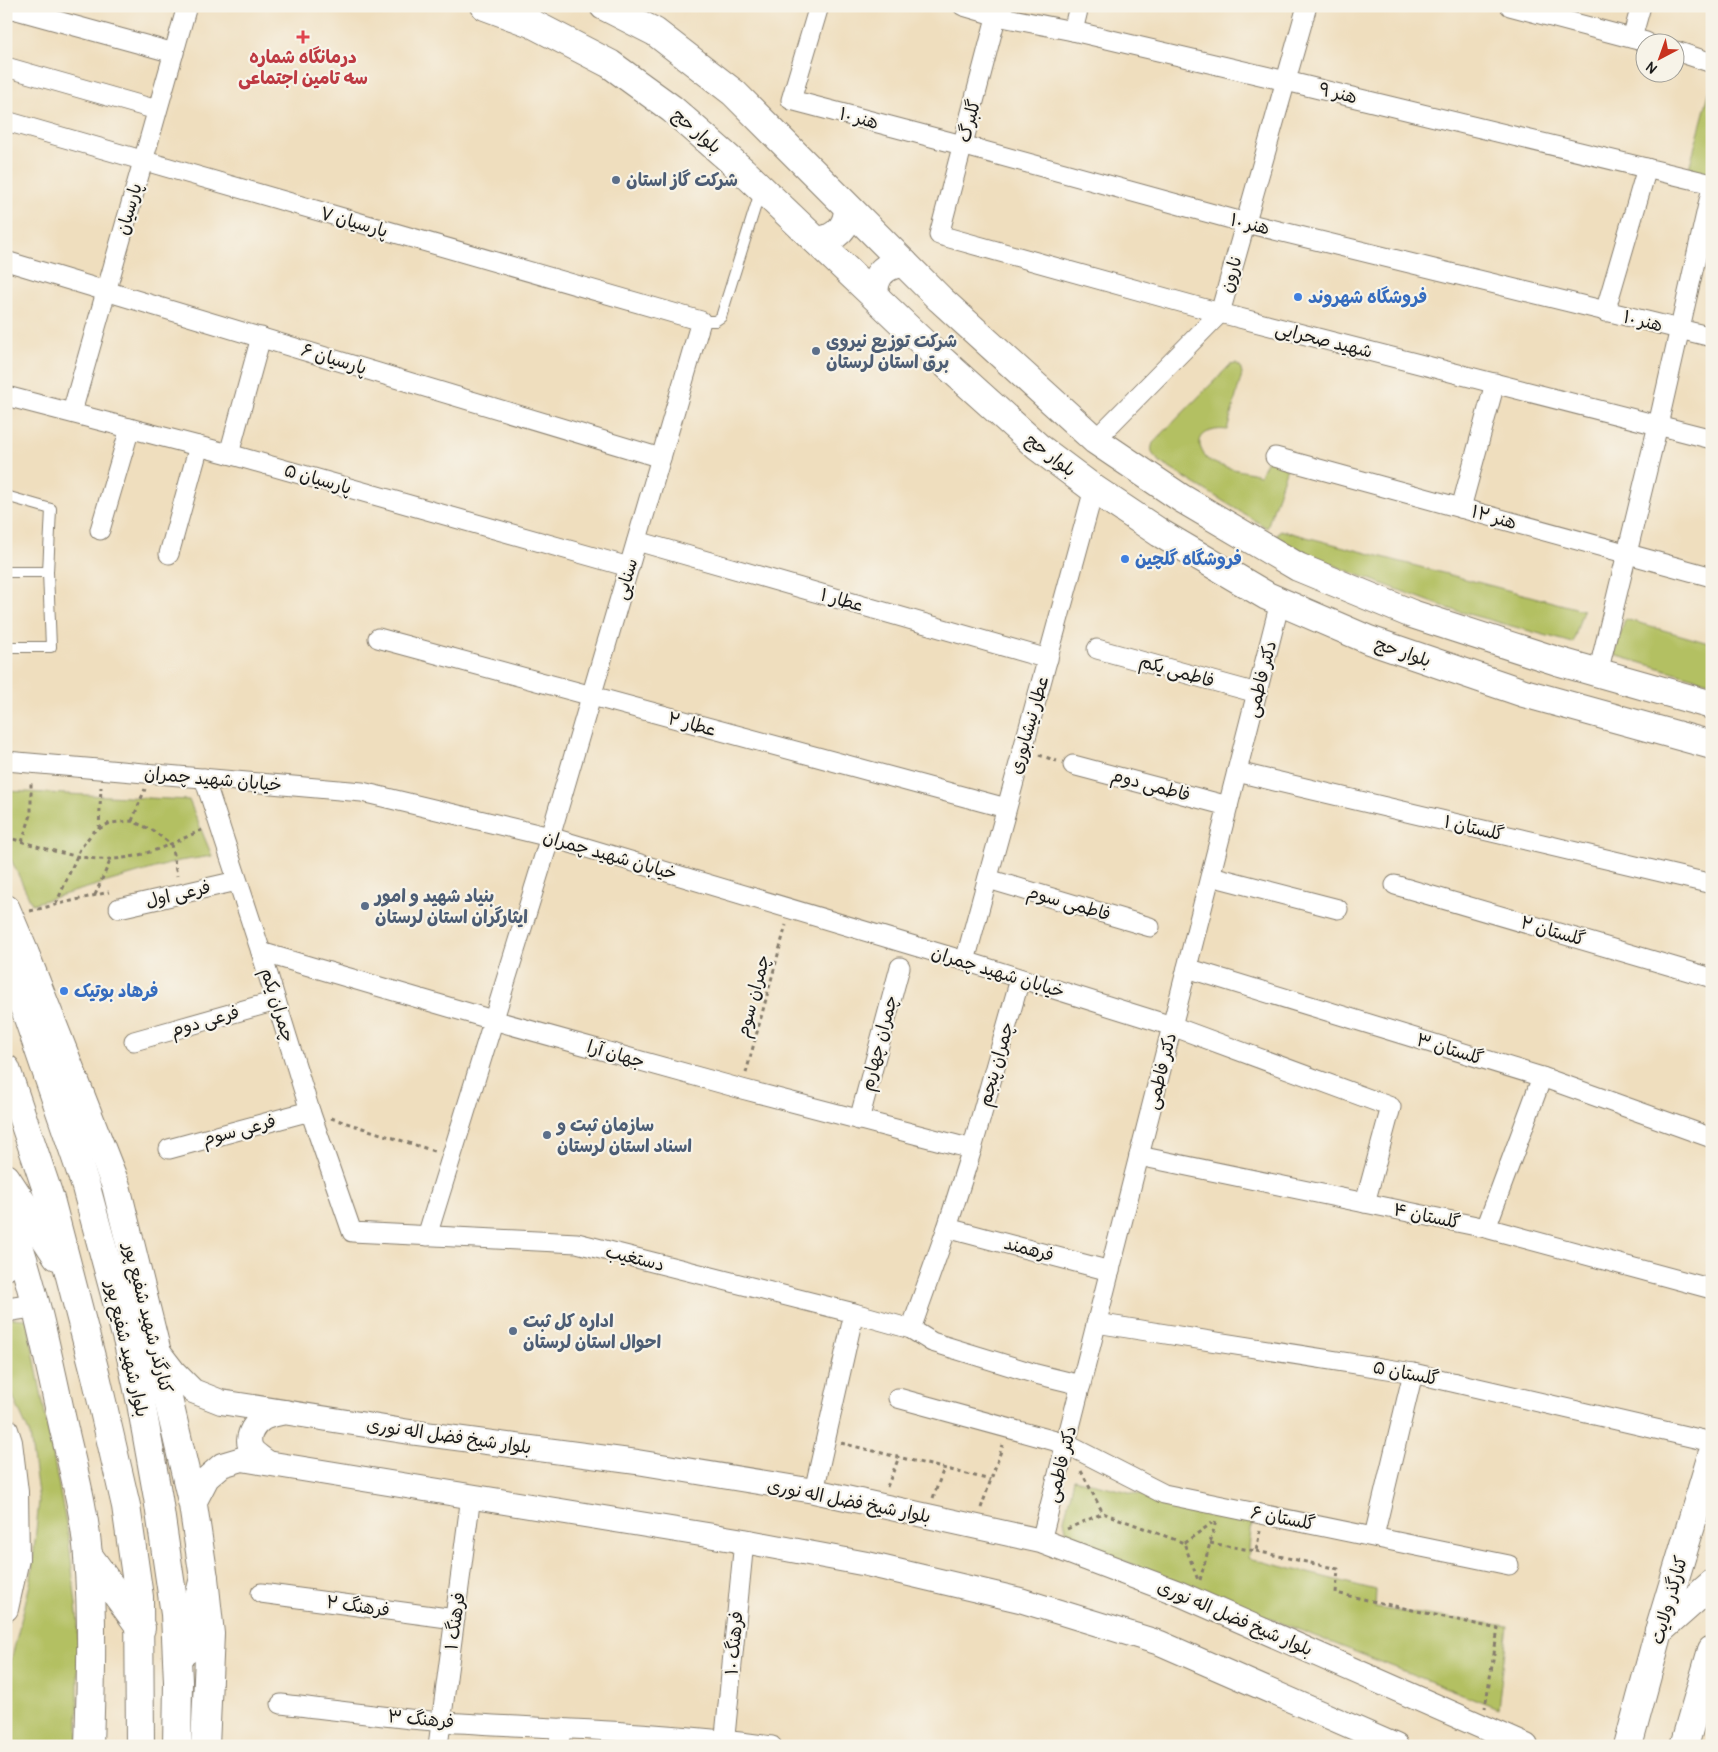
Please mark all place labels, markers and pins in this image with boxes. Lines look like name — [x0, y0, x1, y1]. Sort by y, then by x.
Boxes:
marker: درمانگاه شماره سه تامین اجتماعی — [296, 30, 310, 44]
place label: درمانگاه شماره سه تامین اجتماعی — [238, 46, 368, 90]
place label: شرکت گاز استان — [626, 169, 738, 192]
marker: شرکت گاز استان — [610, 174, 622, 186]
place label: فروشگاه شهروند — [1308, 286, 1427, 309]
marker: فروشگاه شهروند — [1292, 291, 1304, 303]
place label: شرکت توزیع نیروی برق استان لرستان — [826, 330, 957, 374]
marker: شرکت توزیع نیروی برق استان لرستان — [810, 345, 822, 357]
place label: فروشگاه گلچین — [1135, 548, 1242, 571]
marker: فروشگاه گلچین — [1119, 553, 1131, 565]
place label: بنیاد شهید و امور ایثارگران استان لرستان — [373, 885, 528, 929]
marker: بنیاد شهید و امور ایثارگران استان لرستان — [359, 900, 371, 912]
place label: فرهاد بوتیک — [74, 980, 158, 1003]
marker: فرهاد بوتیک — [58, 985, 70, 997]
place label: سازمان ثبت و اسناد استان لرستان — [555, 1114, 692, 1158]
marker: سازمان ثبت و اسناد استان لرستان — [541, 1129, 553, 1141]
place label: اداره کل ثبت احوال استان لرستان — [523, 1310, 661, 1354]
marker: اداره کل ثبت احوال استان لرستان — [507, 1325, 519, 1337]

